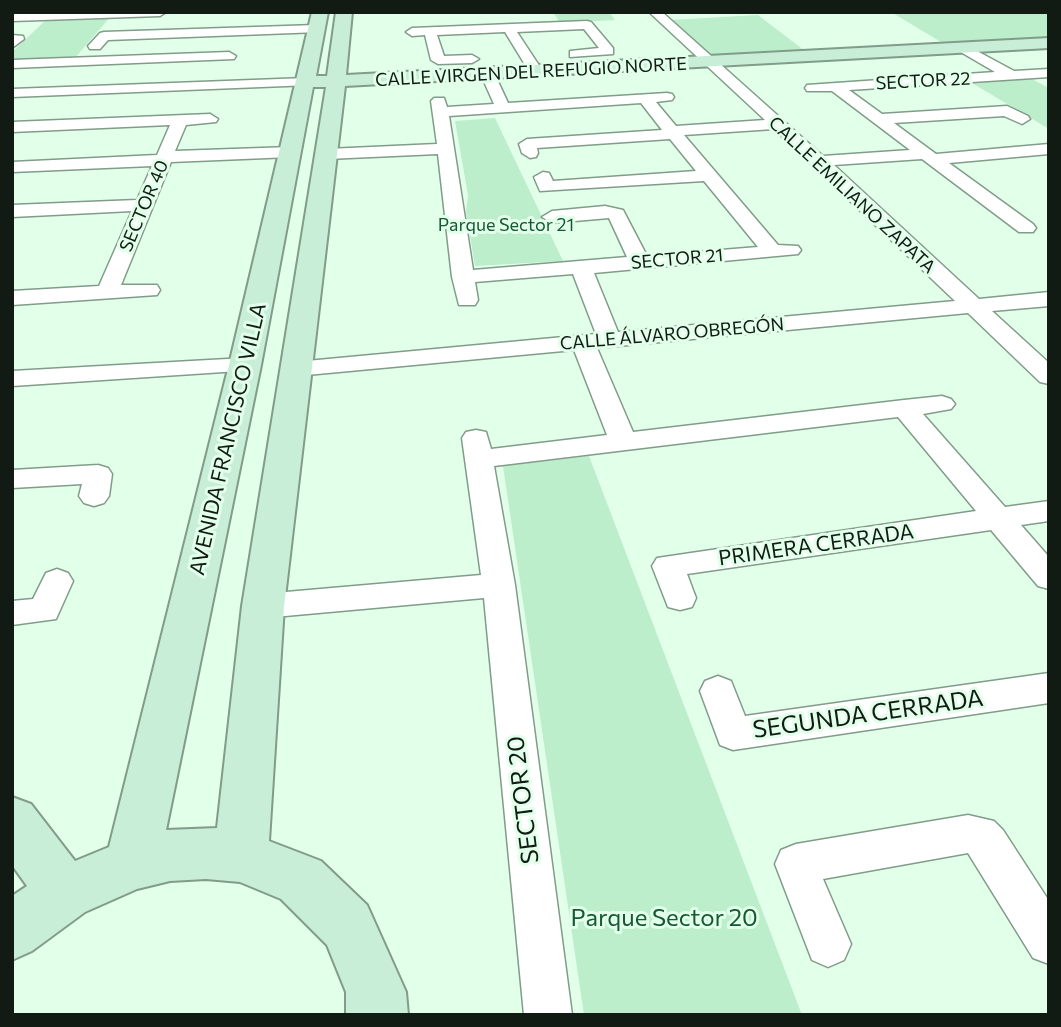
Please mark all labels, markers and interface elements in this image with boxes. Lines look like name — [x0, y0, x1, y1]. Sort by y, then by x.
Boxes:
street label: CALLE VIRGEN DEL REFUGIO NORTE — [375, 53, 687, 91]
street label: SECTOR 22 — [875, 68, 971, 94]
street label: CALLE EMILIANO ZAPATA — [764, 112, 940, 278]
street label: SECTOR 40 — [115, 157, 173, 255]
park label: Parque Sector 21 — [438, 214, 574, 236]
street label: SECTOR 21 — [630, 244, 724, 274]
street label: AVENIDA FRANCISCO VILLA — [184, 301, 272, 577]
street label: CALLE ÁLVARO OBREGÓN — [559, 313, 785, 355]
street label: PRIMERA CERRADA — [717, 519, 915, 571]
street label: SEGUNDA CERRADA — [751, 684, 985, 744]
street label: SECTOR 20 — [501, 734, 545, 866]
park label: Parque Sector 20 — [570, 904, 758, 932]

